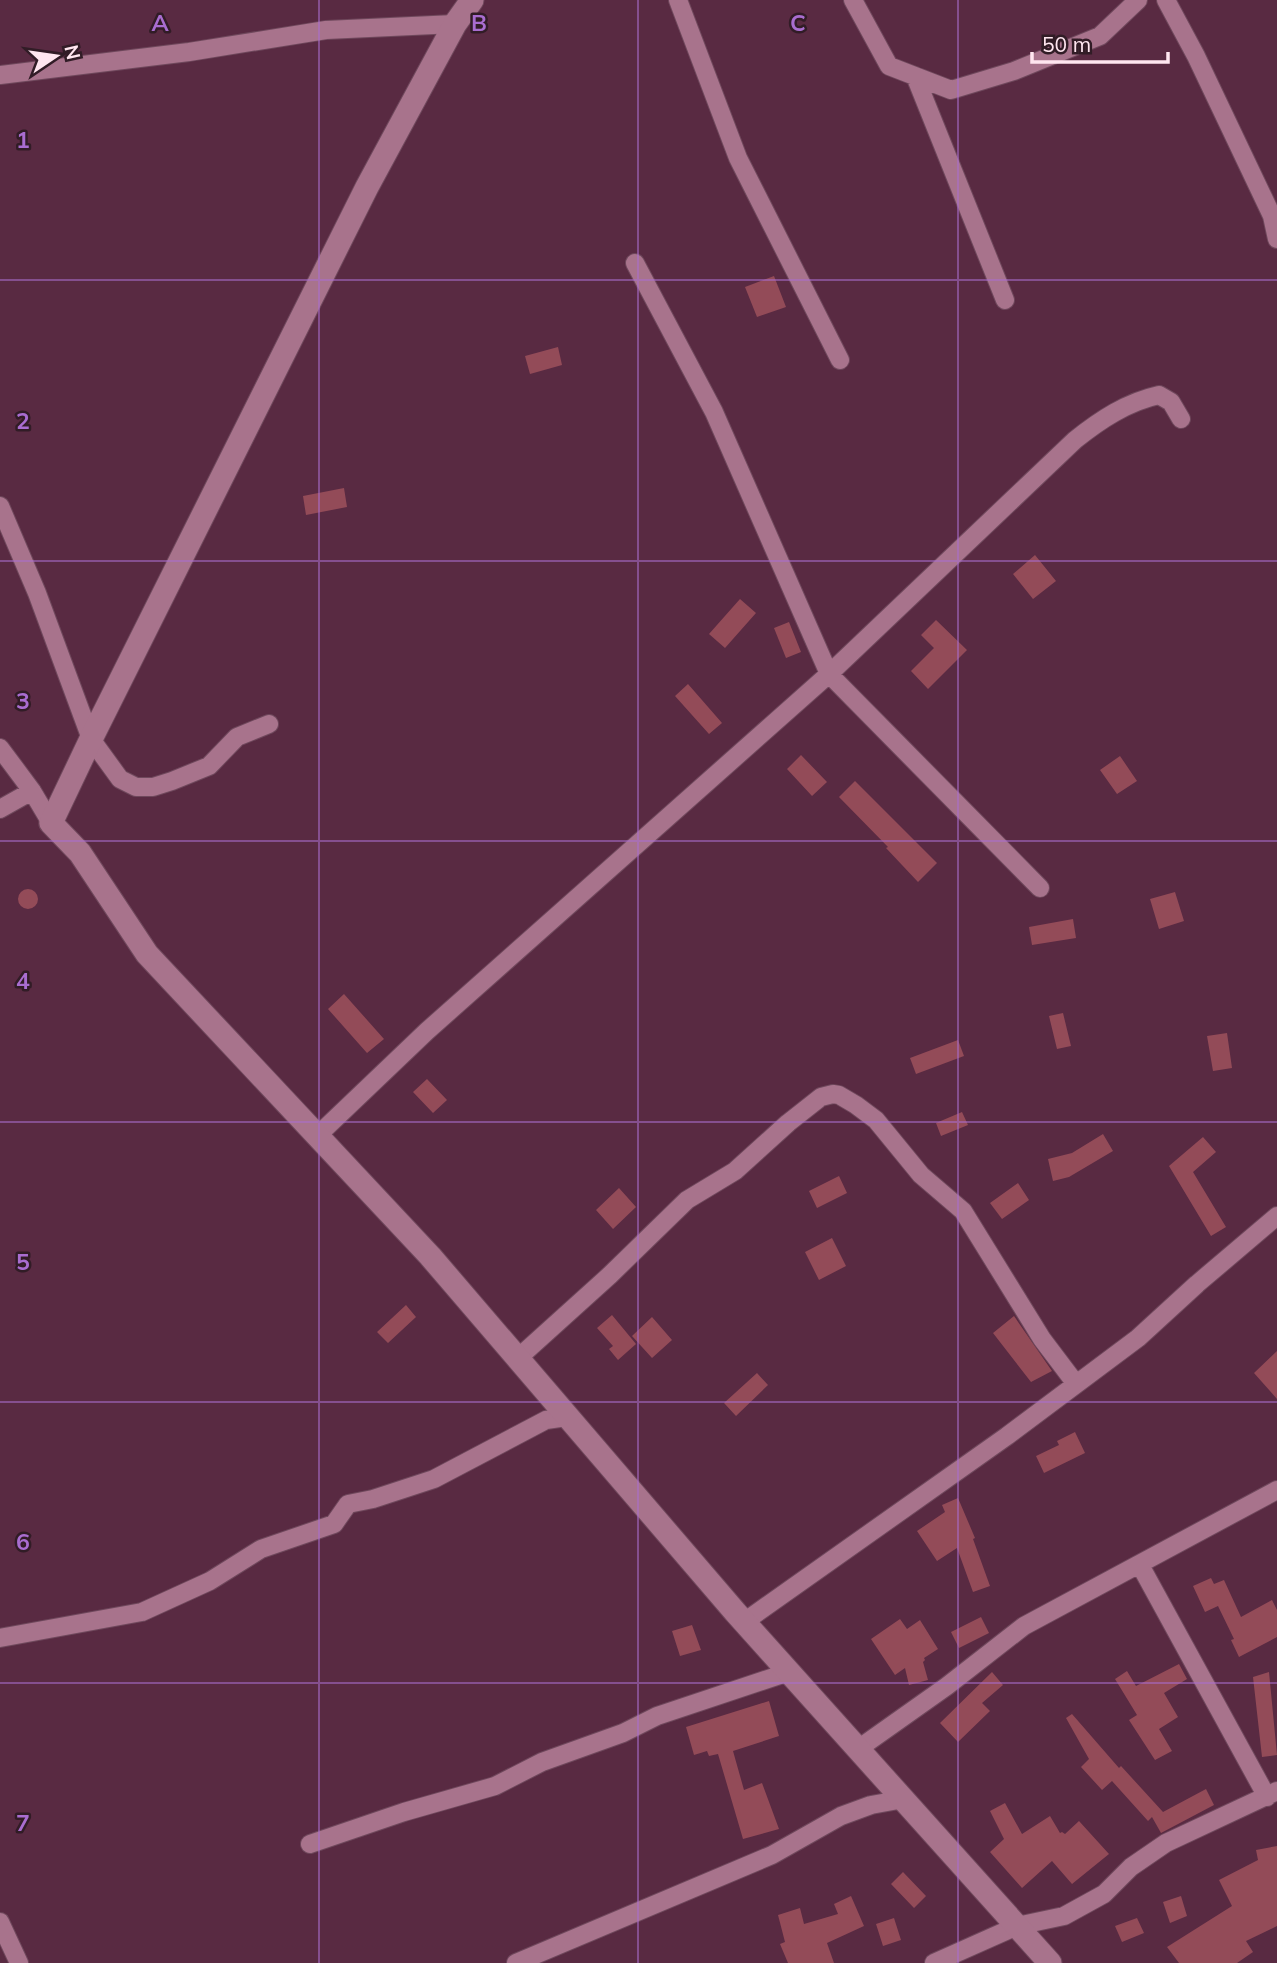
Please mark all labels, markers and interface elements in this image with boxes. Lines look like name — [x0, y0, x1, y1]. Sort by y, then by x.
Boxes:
text: A — [151, 8, 169, 37]
text: B — [471, 8, 487, 37]
text: C — [790, 8, 806, 37]
north arrow — [21, 21, 91, 91]
scale bar — [1032, 21, 1168, 65]
text: 50 m — [1042, 31, 1091, 57]
text: N — [59, 42, 86, 62]
text: 1 — [16, 125, 30, 154]
text: 2 — [16, 406, 30, 435]
text: 3 — [16, 686, 30, 715]
text: 4 — [16, 966, 30, 995]
text: 5 — [16, 1247, 30, 1276]
text: 6 — [16, 1527, 30, 1556]
text: 7 — [16, 1808, 30, 1837]

